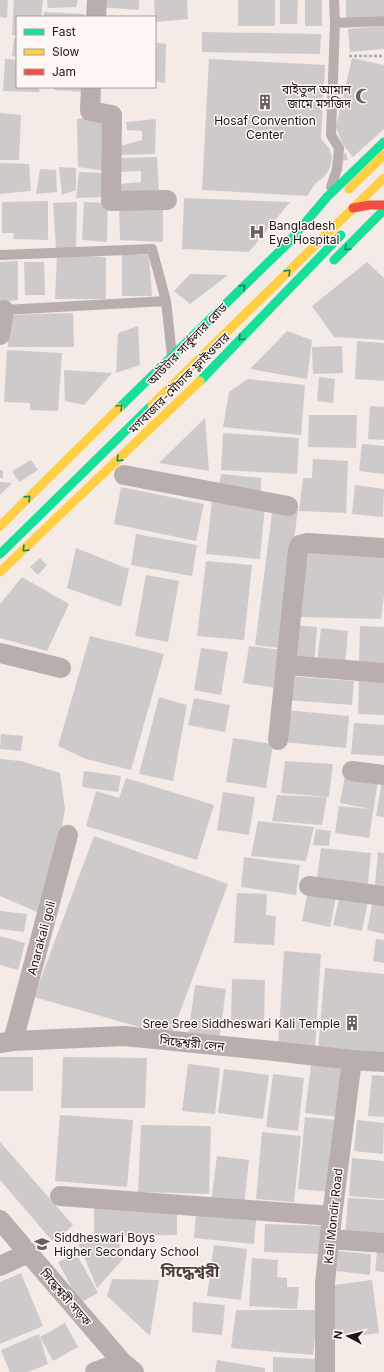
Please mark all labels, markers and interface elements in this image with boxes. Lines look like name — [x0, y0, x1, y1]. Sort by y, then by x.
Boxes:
legend — [16, 16, 156, 88]
text: Fast — [52, 24, 76, 39]
text: Slow — [52, 44, 80, 59]
text: Jam — [52, 64, 76, 79]
place label: বাইতুল আমান জামে মসজিদ — [281, 82, 352, 111]
mosque icon: বাইতুল আমান জামে মসজিদ — [354, 87, 372, 105]
building icon: Hosaf Convention Center — [256, 93, 274, 111]
place label: Hosaf Convention Center — [214, 113, 316, 142]
place label: Bangladesh Eye Hospital — [269, 218, 339, 247]
hospital icon: Bangladesh Eye Hospital — [248, 223, 266, 241]
one-way arrow — [344, 243, 352, 251]
one-way arrow — [283, 269, 291, 276]
one-way arrow — [238, 284, 246, 292]
street label: আউটার সার্কুলার রোড — [143, 299, 231, 390]
street label: মগবাজার-মৌচাক ফ্লাইওভার — [125, 329, 233, 437]
one-way arrow — [238, 333, 246, 341]
one-way arrow — [115, 404, 123, 412]
one-way arrow — [116, 454, 124, 462]
one-way arrow — [23, 496, 31, 503]
one-way arrow — [22, 544, 30, 552]
street label: Anarakali goli — [24, 899, 58, 977]
building icon: Sree Sree Siddheswari Kali Temple — [343, 1014, 361, 1032]
place label: Sree Sree Siddheswari Kali Temple — [142, 1016, 340, 1031]
street label: সিদ্ধেশ্বরী লেন — [158, 1032, 226, 1054]
street label: Kali Mondir Road — [321, 1167, 345, 1265]
place label: Siddheswari Boys Higher Secondary School — [54, 1230, 199, 1259]
school or university icon: Siddheswari Boys Higher Secondary School — [33, 1235, 51, 1253]
district label: সিদ্ধেশ্বরী — [160, 1261, 220, 1281]
street label: সিদ্ধেশ্বরী সড়ক — [37, 1265, 95, 1329]
north arrow — [328, 1316, 368, 1356]
text: N — [331, 1330, 346, 1340]

